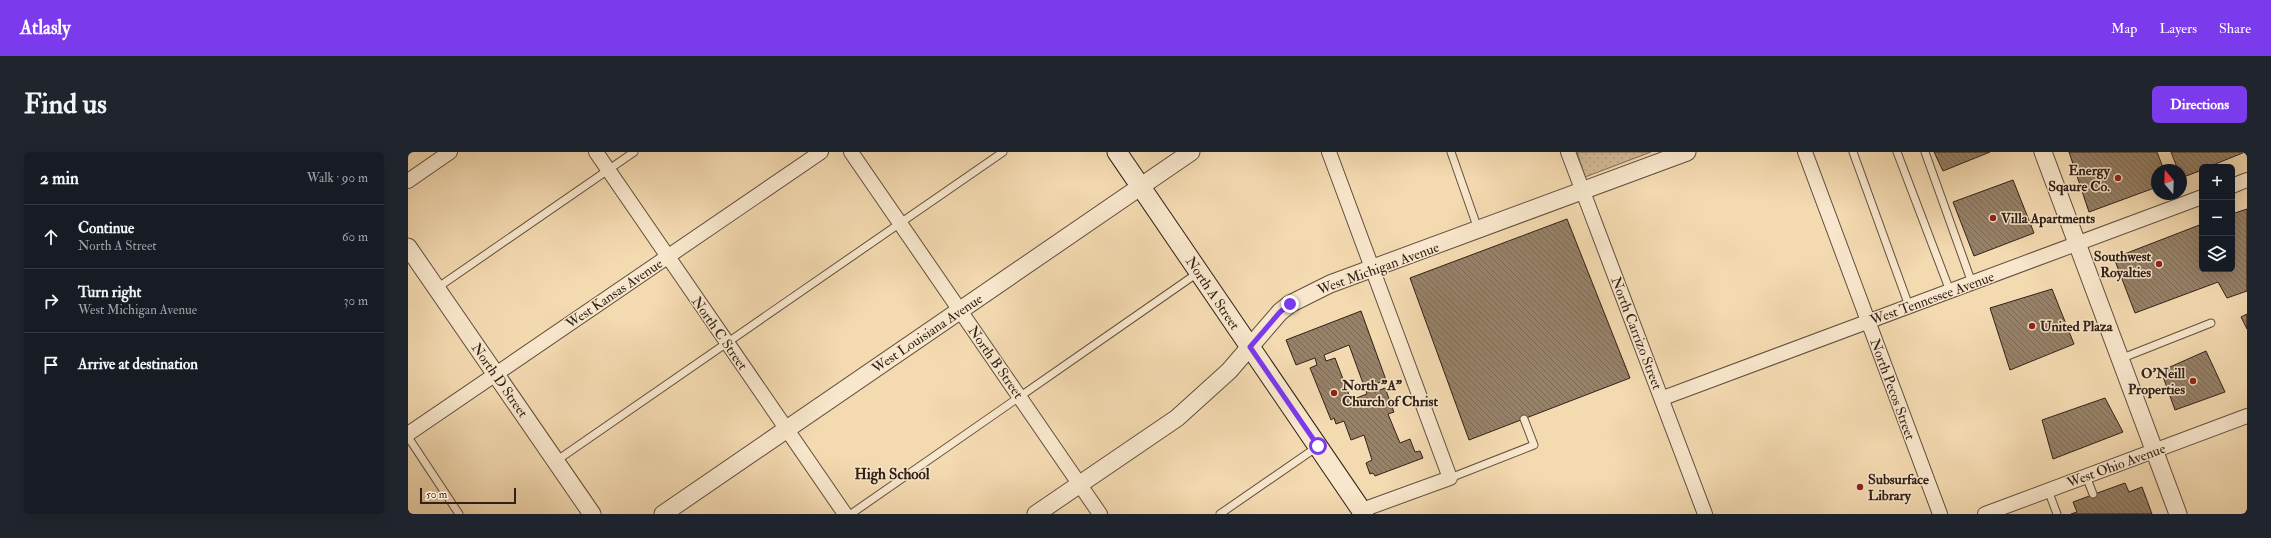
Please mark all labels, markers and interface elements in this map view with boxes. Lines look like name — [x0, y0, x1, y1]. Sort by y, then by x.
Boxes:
text: Atlasly — [20, 16, 71, 40]
text: Map — [2111, 20, 2137, 37]
text: Layers — [2159, 20, 2197, 37]
text: Share — [2219, 20, 2251, 37]
button: Directions — [2152, 86, 2247, 123]
text: Find us — [24, 87, 107, 122]
place label: Energy Sqaure Co. — [2048, 162, 2111, 196]
north arrow — [2151, 164, 2187, 200]
map controls — [2199, 164, 2235, 272]
button: + — [2199, 164, 2235, 200]
text: 2 min — [40, 168, 79, 189]
text: Walk · 90 m — [307, 170, 368, 186]
marker: Energy Sqaure Co. — [2113, 173, 2123, 183]
button: − — [2199, 200, 2235, 236]
place label: Villa Apartments — [2000, 210, 2095, 228]
marker: Villa Apartments — [1988, 213, 1998, 223]
text: Continue — [78, 219, 134, 238]
icon: ahead — [40, 226, 62, 248]
text: 60 m — [342, 229, 368, 245]
button: layers — [2199, 236, 2235, 272]
text: North A Street — [78, 238, 157, 254]
street label: West Michigan Avenue — [1314, 238, 1442, 299]
place label: Southwest Royalties — [2094, 248, 2151, 282]
street label: North A Street — [1182, 253, 1244, 333]
street label: West Kansas Avenue — [562, 255, 666, 333]
marker: Southwest Royalties — [2154, 259, 2164, 269]
street label: West Tennessee Avenue — [1867, 268, 1997, 329]
street label: North Carrizo Street — [1607, 274, 1666, 392]
text: Turn right — [78, 283, 141, 302]
icon: right — [40, 290, 62, 312]
street label: West Louisiana Avenue — [868, 290, 986, 377]
text: 30 m — [344, 293, 368, 309]
street label: North C Street — [688, 293, 751, 374]
route end — [1281, 295, 1299, 313]
text: West Michigan Avenue — [78, 302, 197, 318]
place label: United Plaza — [2040, 318, 2114, 335]
marker: United Plaza — [2027, 321, 2037, 331]
street label: North B Street — [964, 323, 1027, 402]
street label: North Pecos Street — [1866, 336, 1919, 443]
street label: North D Street — [468, 340, 532, 421]
icon: arrive — [40, 354, 62, 376]
text: Arrive at destination — [78, 355, 198, 374]
place label: O'Neill Properties — [2128, 365, 2185, 399]
marker: O'Neill Properties — [2188, 376, 2198, 386]
place label: North "A" Church of Christ — [1341, 377, 1438, 410]
marker: North "A" Church of Christ — [1329, 388, 1339, 398]
route start — [1309, 437, 1327, 455]
street label: West Ohio Avenue — [2064, 440, 2168, 492]
district label: High School — [854, 465, 930, 485]
place label: Subsurface Library — [1868, 471, 1929, 505]
marker: Subsurface Library — [1855, 482, 1865, 492]
scale bar — [420, 486, 516, 505]
text: 50 m — [426, 488, 447, 501]

